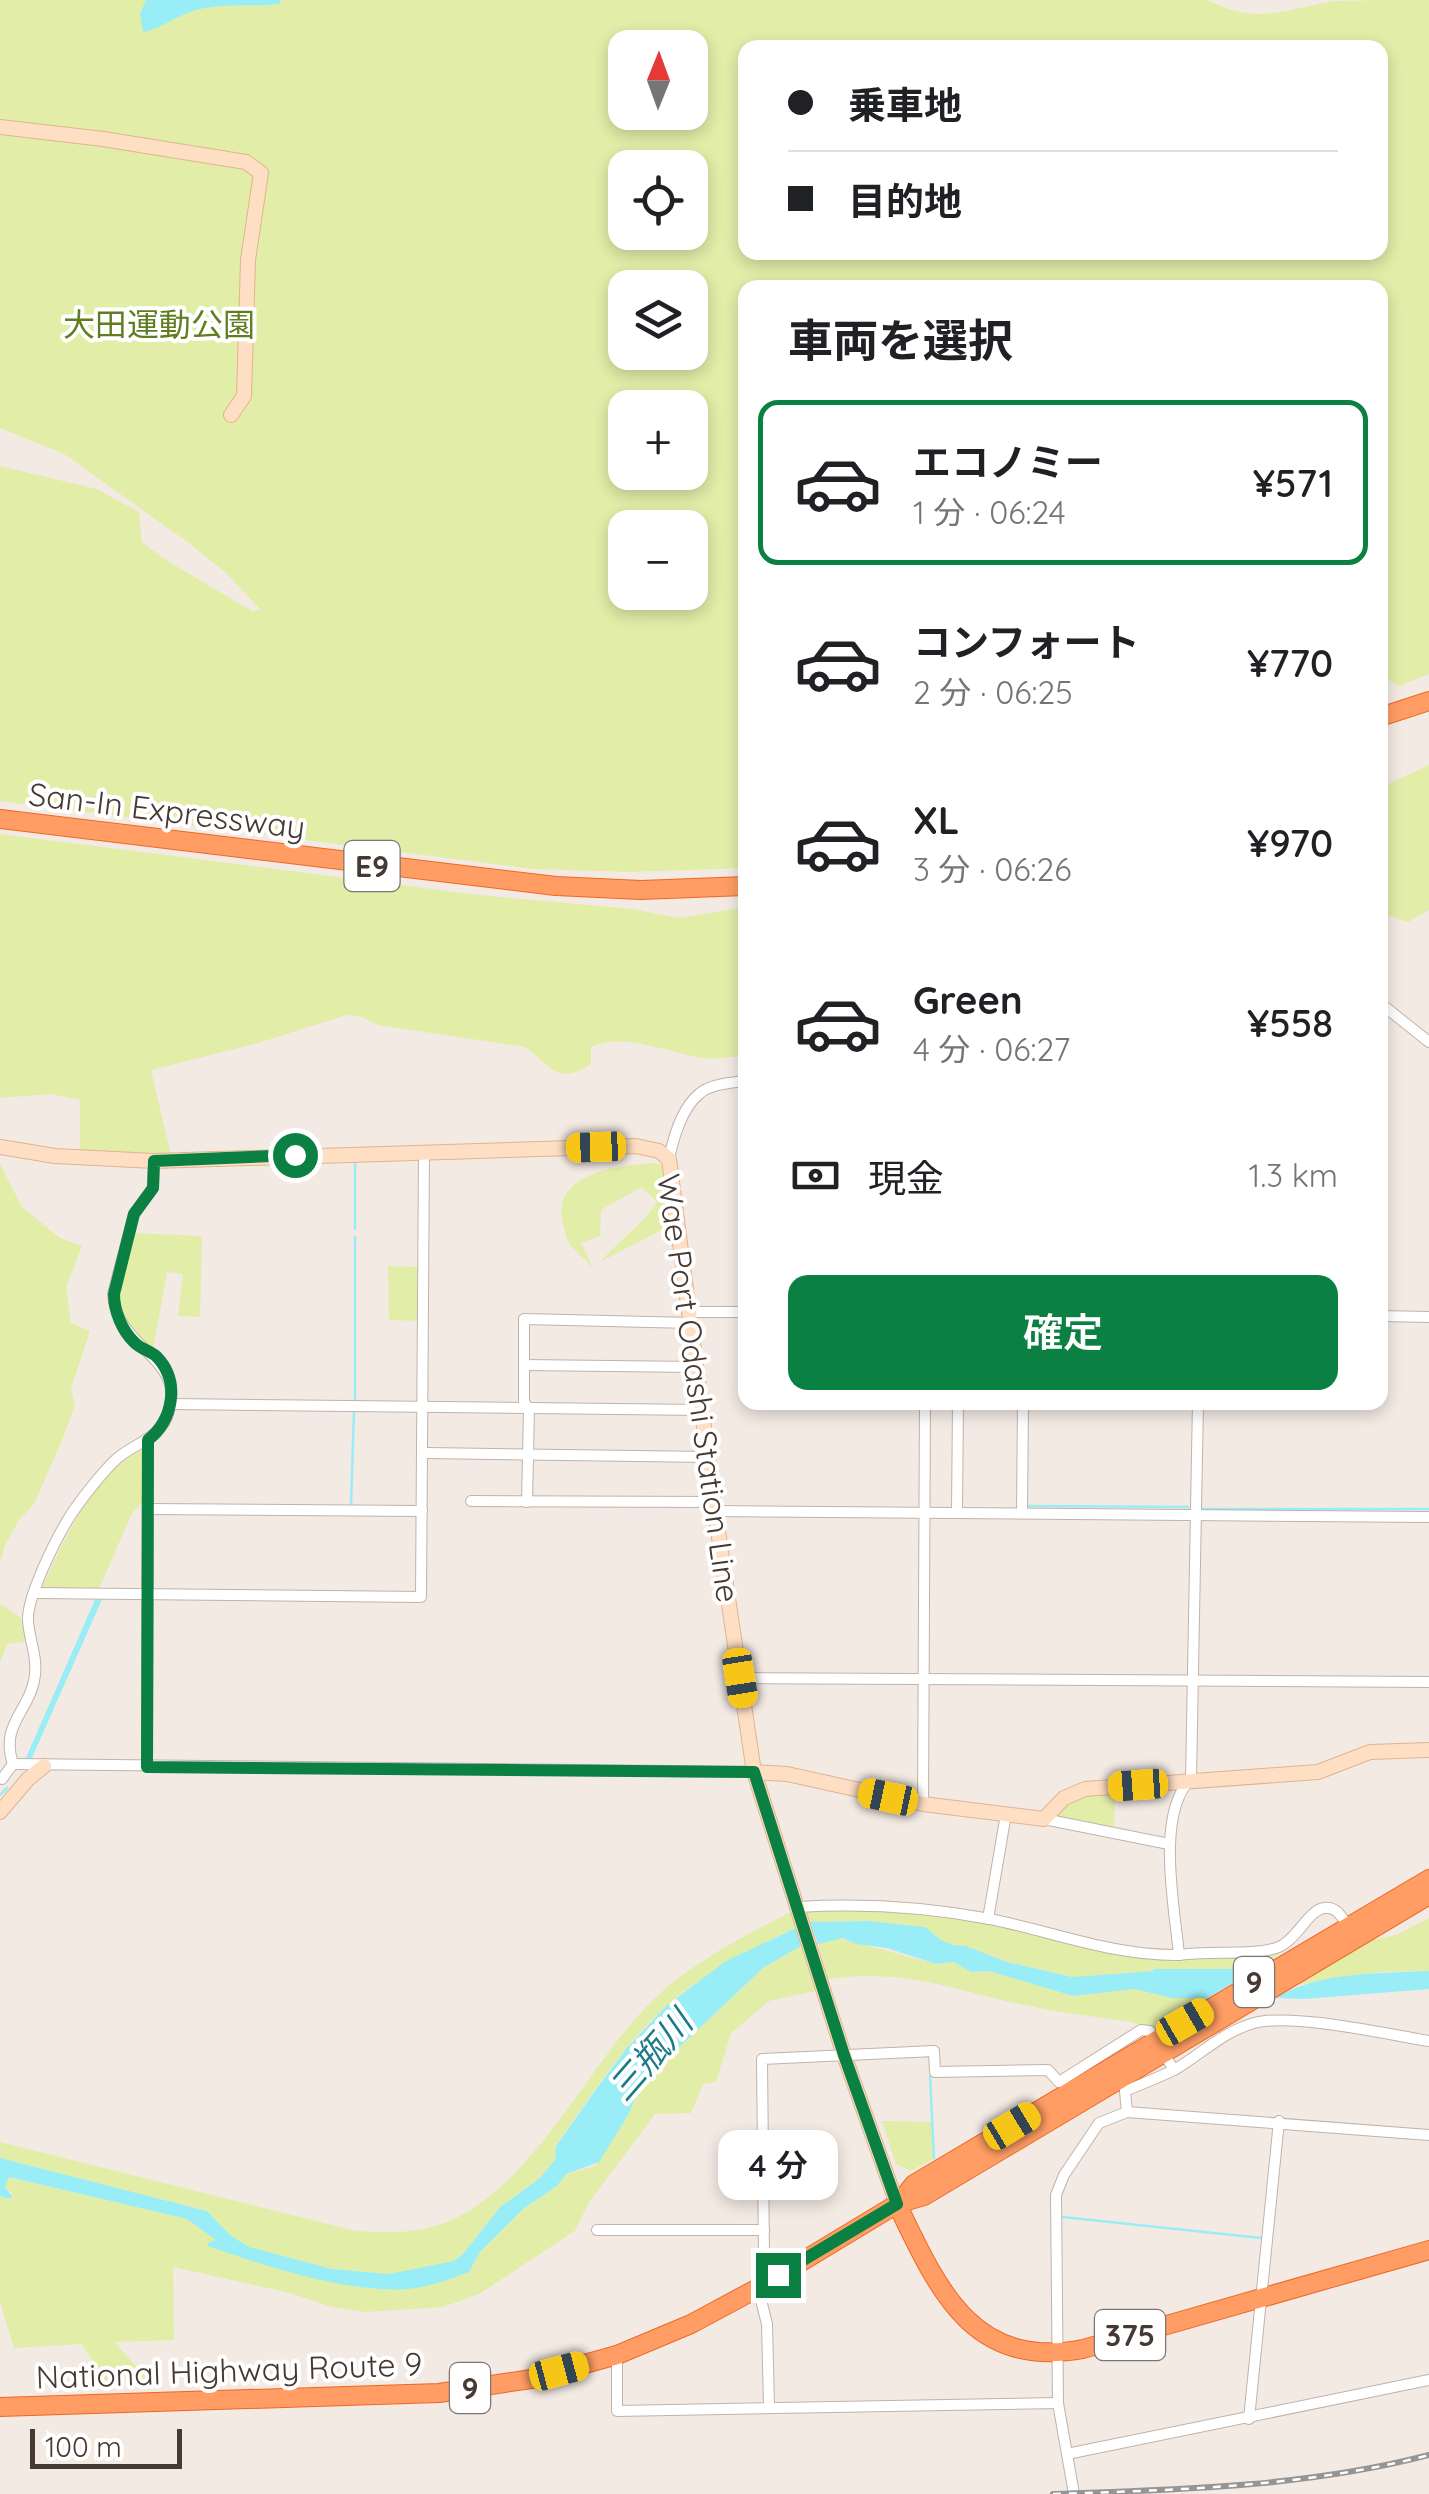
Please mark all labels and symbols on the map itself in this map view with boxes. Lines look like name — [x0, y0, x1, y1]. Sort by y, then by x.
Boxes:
north arrow — [608, 30, 708, 130]
park label: 大田運動公園 — [63, 304, 255, 344]
street label: San-In Expressway — [27, 773, 307, 847]
road number: E9 — [344, 841, 400, 891]
car — [565, 1131, 627, 1163]
route start — [273, 1133, 318, 1178]
street label: Wae Port Odashi Station Line — [649, 1171, 749, 1605]
car — [720, 1646, 760, 1710]
car — [1107, 1768, 1169, 1802]
car — [856, 1776, 920, 1818]
road number: 9 — [1234, 1957, 1274, 2007]
car — [1152, 1994, 1218, 2050]
water label: 三瓶川 — [599, 1998, 704, 2109]
car — [979, 2098, 1045, 2154]
callout: 4 分 — [718, 2130, 838, 2200]
route end — [756, 2253, 801, 2298]
road number: 375 — [1095, 2310, 1165, 2360]
street label: National Highway Route 9 — [35, 2343, 423, 2397]
car — [526, 2349, 592, 2393]
road number: 9 — [450, 2363, 490, 2413]
scale bar — [30, 2424, 182, 2468]

